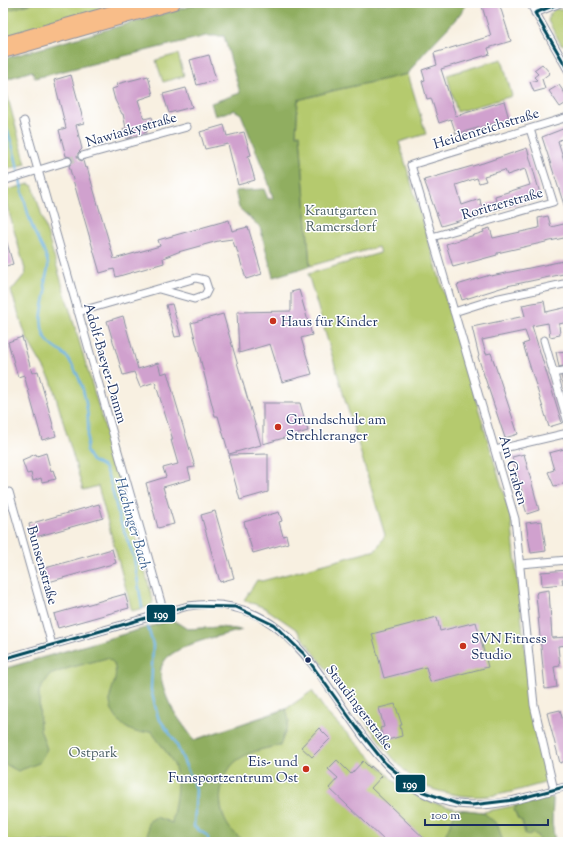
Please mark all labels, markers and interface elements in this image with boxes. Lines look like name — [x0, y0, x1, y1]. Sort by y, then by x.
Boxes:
street label: Heidenreichstraße — [431, 104, 542, 156]
street label: Nawiaskystraße — [84, 108, 179, 153]
street label: Roritzerstraße — [459, 184, 546, 226]
park label: Krautgarten Ramersdorf — [305, 202, 378, 238]
street label: Adolf-Baeyer-Damm — [77, 301, 131, 427]
place label: Haus für Kinder — [281, 313, 379, 333]
marker: Haus für Kinder — [268, 316, 278, 326]
place label: Grundschule am Strehleranger — [286, 411, 386, 447]
marker: Grundschule am Strehleranger — [273, 422, 283, 432]
street label: Am Graben — [493, 433, 532, 508]
water label: Hachinger Bach — [108, 475, 155, 573]
street label: Bunsenstraße — [20, 524, 62, 607]
line badge: 199 — [146, 604, 176, 623]
text: 199 — [153, 607, 169, 623]
place label: SVN Fitness Studio — [471, 630, 547, 666]
marker: SVN Fitness Studio — [458, 641, 468, 651]
unlabelled marker — [303, 655, 313, 665]
street label: Staudingerstraße — [320, 661, 397, 755]
park label: Ostpark — [68, 744, 118, 764]
place label: Eis- und Funsportzentrum Ost — [168, 753, 298, 789]
marker: Eis- und Funsportzentrum Ost — [301, 764, 311, 774]
line badge: 199 — [395, 774, 426, 793]
text: 199 — [402, 777, 418, 793]
scale bar — [425, 801, 548, 827]
text: 100 m — [431, 807, 460, 825]

